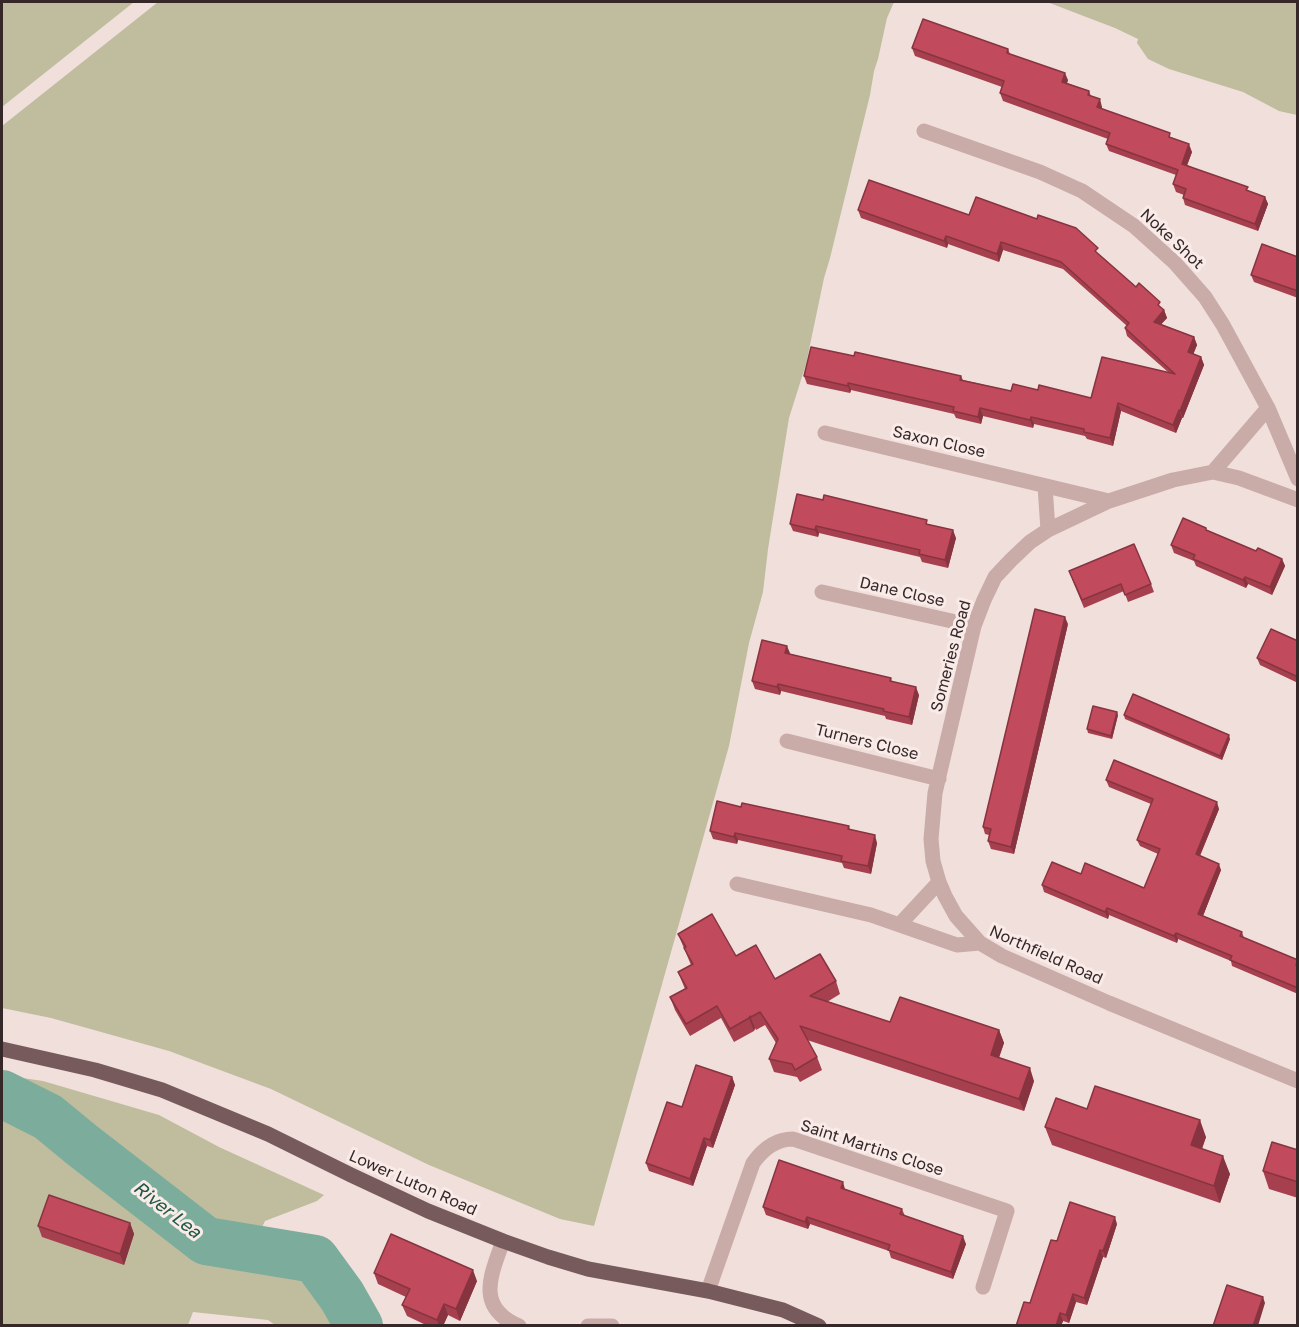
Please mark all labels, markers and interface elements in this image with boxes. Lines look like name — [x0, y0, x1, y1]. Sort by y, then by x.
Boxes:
street label: Noke Shot — [1136, 205, 1208, 273]
street label: Saxon Close — [891, 422, 987, 462]
street label: Dane Close — [858, 573, 946, 611]
street label: Someries Road — [927, 598, 975, 714]
street label: Turners Close — [814, 720, 920, 764]
street label: Northfield Road — [986, 921, 1106, 989]
street label: Saint Martins Close — [798, 1116, 946, 1180]
street label: Lower Luton Road — [346, 1146, 480, 1220]
water label: River Lea — [129, 1177, 205, 1243]

